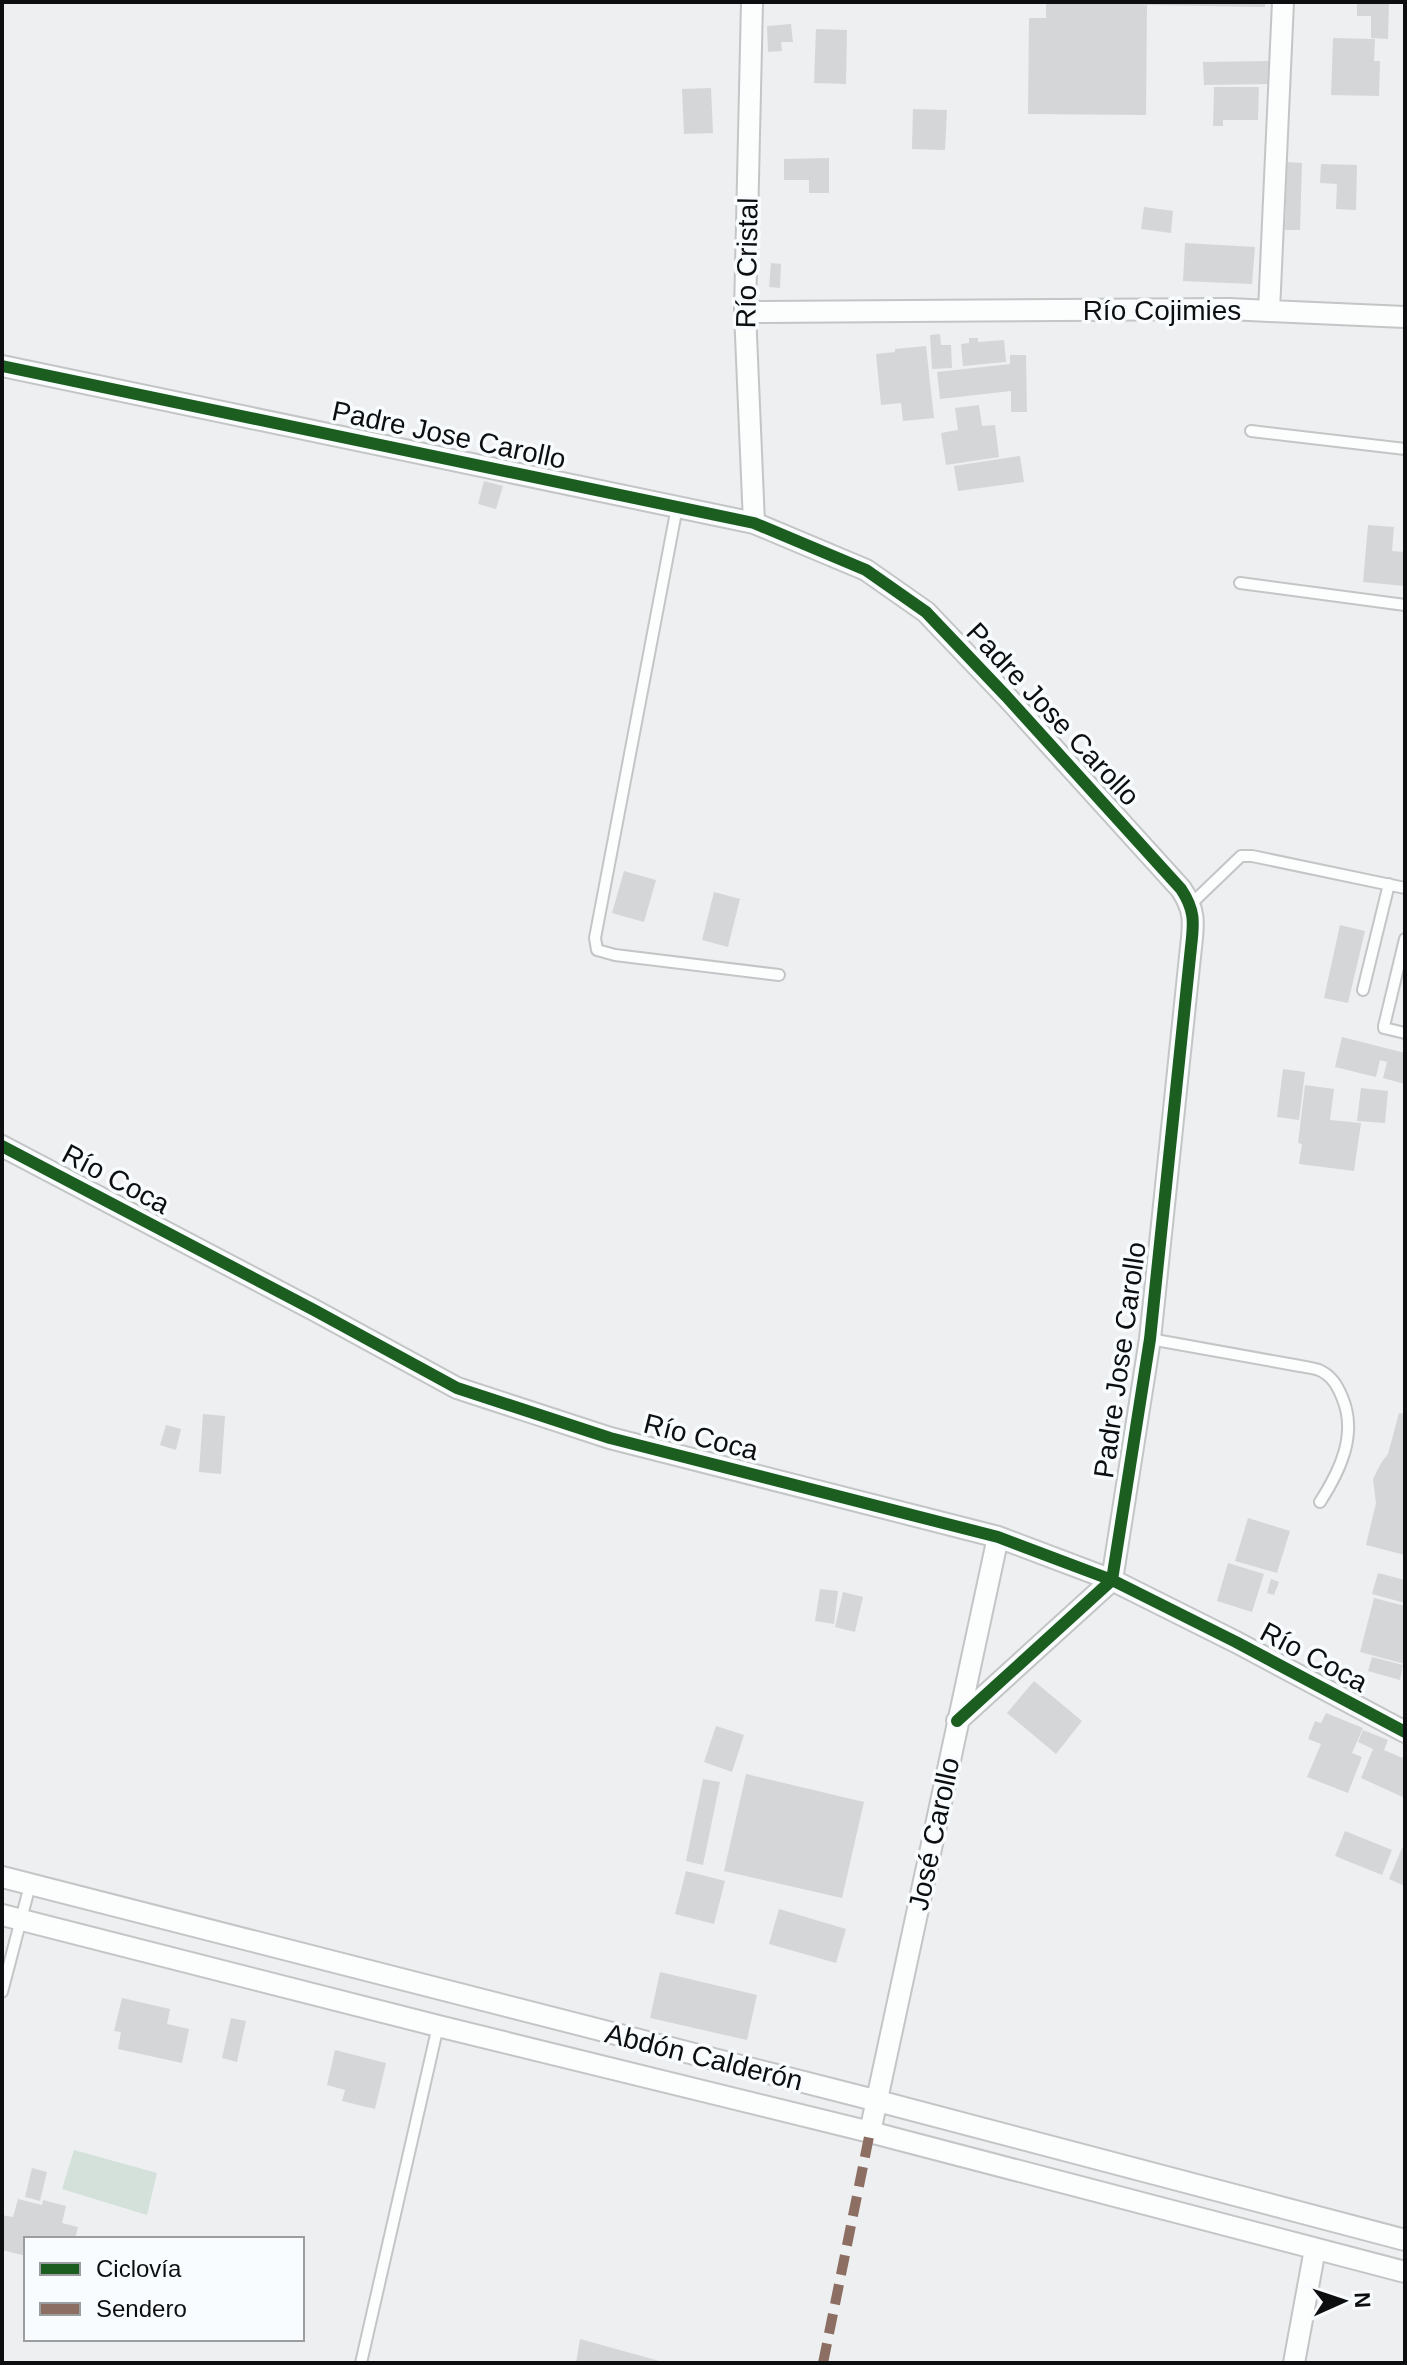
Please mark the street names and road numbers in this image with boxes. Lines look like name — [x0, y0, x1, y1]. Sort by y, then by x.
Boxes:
street label: Río Cristal — [730, 197, 764, 329]
street label: Río Cojimies — [1083, 295, 1241, 326]
street label: Padre Jose Carollo — [329, 395, 569, 475]
street label: Padre Jose Carollo — [960, 616, 1146, 812]
street label: Río Coca — [57, 1138, 175, 1220]
street label: Padre Jose Carollo — [1088, 1240, 1152, 1480]
street label: Río Coca — [641, 1408, 762, 1466]
street label: Río Coca — [1255, 1616, 1373, 1698]
street label: José Carollo — [903, 1755, 965, 1913]
street label: Abdón Calderón — [602, 2017, 806, 2097]

